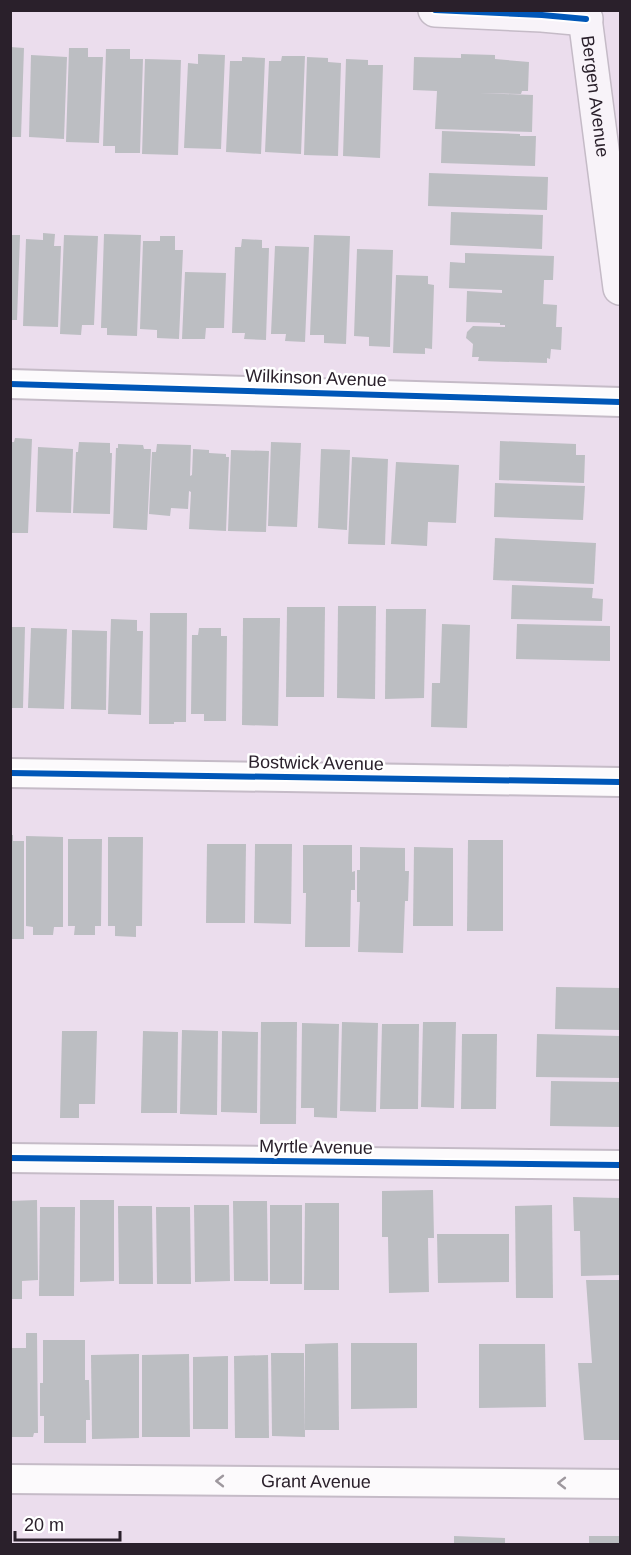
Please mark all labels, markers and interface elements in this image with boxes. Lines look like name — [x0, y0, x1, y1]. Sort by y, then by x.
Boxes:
street label: Bergen Avenue — [577, 34, 613, 158]
street label: Wilkinson Avenue — [245, 366, 387, 390]
street label: Bostwick Avenue — [248, 752, 384, 774]
street label: Myrtle Avenue — [259, 1136, 373, 1158]
street label: Grant Avenue — [261, 1471, 371, 1492]
one-way arrow — [216, 1475, 225, 1487]
one-way arrow — [558, 1477, 567, 1489]
scale bar — [15, 1504, 120, 1542]
text: 20 m — [24, 1515, 64, 1535]

